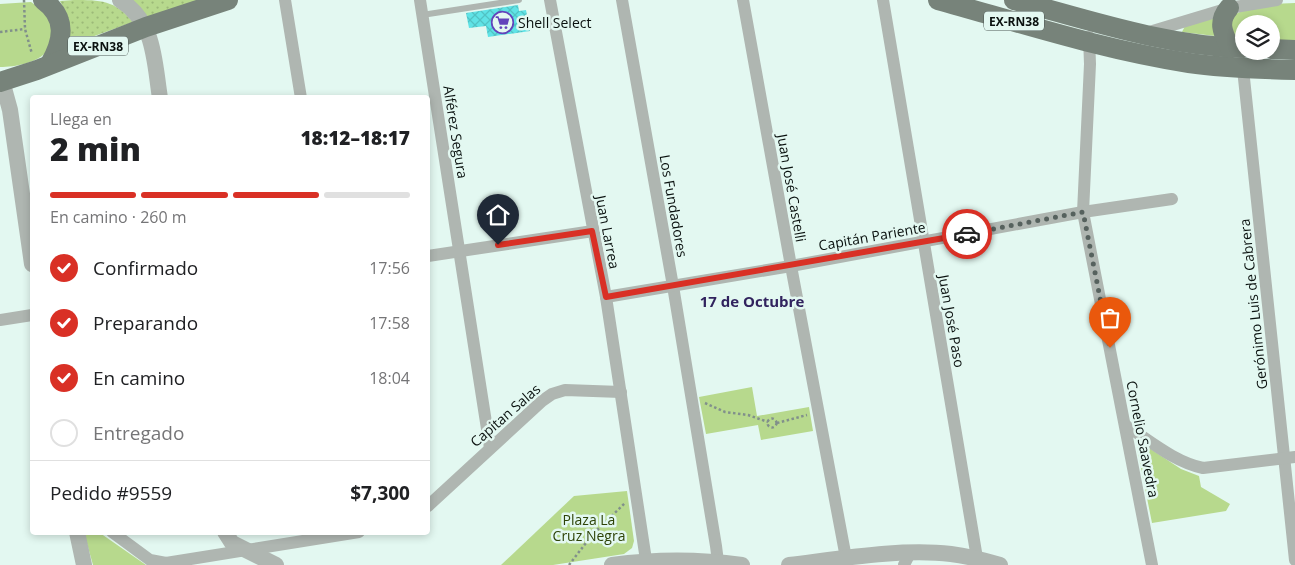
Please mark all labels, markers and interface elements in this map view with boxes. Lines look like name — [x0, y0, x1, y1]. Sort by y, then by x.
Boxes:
supermarket icon: Shell Select — [490, 10, 514, 34]
road number: EX-RN38 — [984, 12, 1044, 30]
place label: Shell Select — [518, 13, 591, 32]
map controls — [1235, 15, 1280, 60]
button: layers — [1235, 15, 1280, 60]
road number: EX-RN38 — [68, 36, 128, 56]
street label: Alférez Segura — [439, 84, 473, 180]
text: Llega en — [50, 108, 112, 130]
text: 18:12–18:17 — [300, 125, 410, 151]
text: 2 min — [50, 127, 141, 170]
street label: Juan José Castelli — [773, 130, 811, 244]
street label: Los Fundadores — [656, 153, 692, 259]
street label: Juan Larrea — [591, 192, 624, 270]
pin — [477, 194, 519, 245]
icon: home — [484, 201, 512, 229]
text: En camino · 260 m — [50, 206, 187, 228]
courier — [942, 209, 992, 259]
street label: Capitán Pariente — [817, 217, 927, 255]
street label: Gerónimo Luis de Cabrera — [1235, 218, 1271, 390]
icon: car — [953, 220, 981, 248]
icon: check — [50, 254, 78, 282]
text: Confirmado — [93, 255, 198, 281]
text: 17:56 — [369, 257, 410, 279]
street label: Juan José Paso — [934, 271, 970, 369]
district label: 17 de Octubre — [700, 291, 804, 311]
pin — [1089, 297, 1131, 348]
icon: bag — [1096, 304, 1124, 332]
icon: check — [50, 309, 78, 337]
text: Preparando — [93, 310, 198, 336]
text: 17:58 — [369, 312, 410, 334]
icon: check — [50, 364, 78, 392]
text: En camino — [93, 365, 185, 391]
text: 18:04 — [369, 367, 410, 389]
street label: Capitan Salas — [466, 379, 544, 451]
street label: Cornelio Saavedra — [1122, 379, 1164, 499]
text: Entregado — [93, 420, 184, 446]
text: Pedido #9559 — [50, 480, 172, 506]
text: $7,300 — [350, 480, 410, 506]
park label: Plaza La Cruz Negra — [553, 510, 625, 545]

